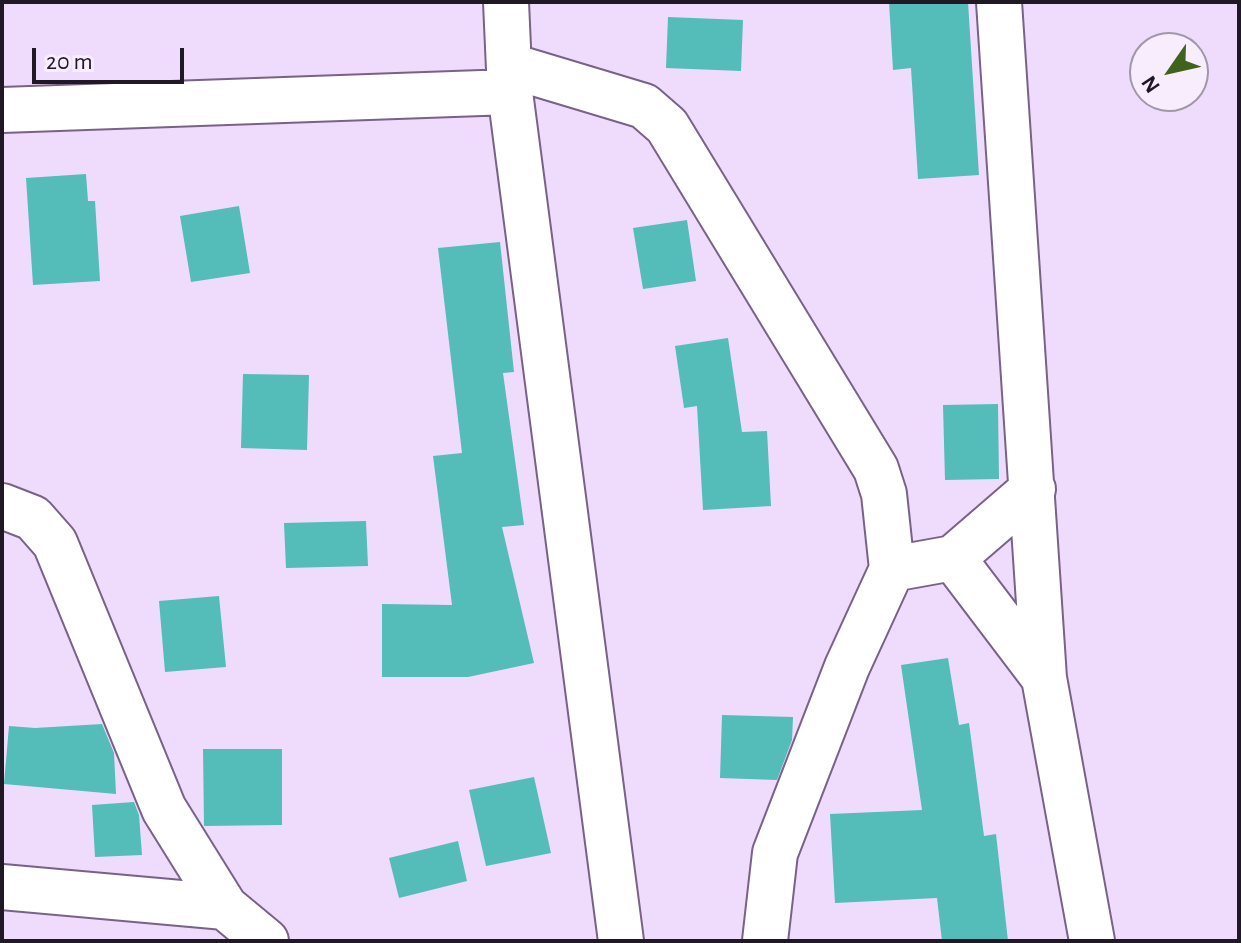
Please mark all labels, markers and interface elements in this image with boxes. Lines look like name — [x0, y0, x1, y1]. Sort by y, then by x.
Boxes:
scale bar — [36, 32, 188, 82]
north arrow — [1129, 32, 1209, 112]
text: 20 m — [46, 50, 93, 74]
text: N — [1137, 72, 1164, 97]

